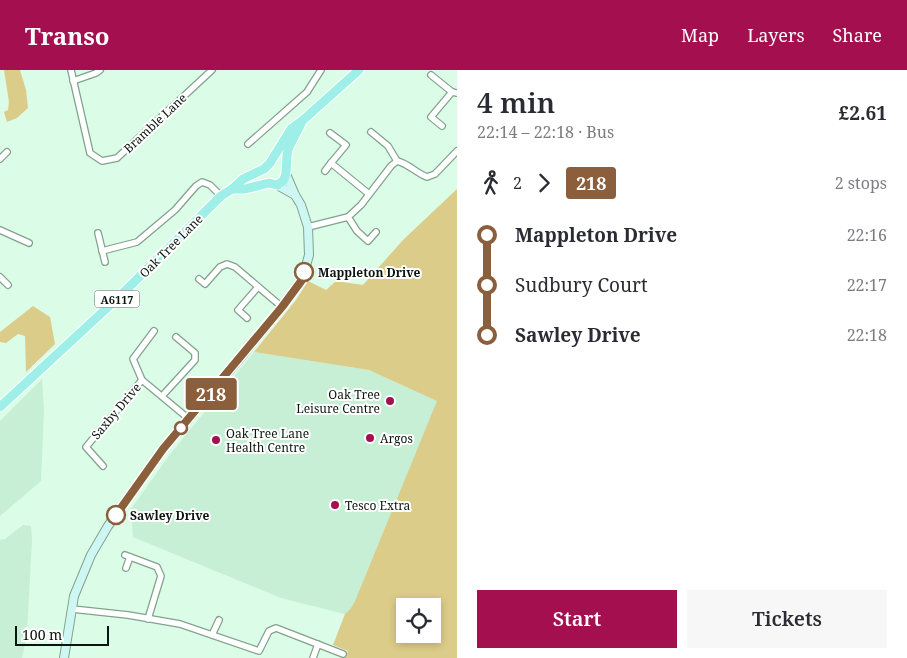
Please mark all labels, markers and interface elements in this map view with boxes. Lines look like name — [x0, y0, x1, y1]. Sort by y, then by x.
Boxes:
text: Transo — [25, 19, 109, 52]
text: Map — [681, 23, 719, 47]
text: Layers — [747, 23, 805, 47]
text: Share — [833, 23, 882, 47]
text: 4 min — [477, 83, 555, 121]
street label: Bramble Lane — [120, 89, 190, 157]
text: £2.61 — [839, 100, 887, 126]
text: 22:14 – 22:18 · Bus — [477, 121, 614, 143]
icon: walk — [477, 169, 505, 197]
icon: forward — [530, 169, 558, 197]
text: 218 — [576, 171, 606, 195]
text: 2 — [513, 172, 522, 194]
text: 2 stops — [835, 172, 887, 194]
street label: Oak Tree Lane — [136, 211, 206, 281]
text: Mappleton Drive — [515, 222, 677, 248]
text: 22:16 — [847, 224, 887, 246]
marker: Mappleton Drive — [294, 262, 314, 282]
place label: Mappleton Drive — [318, 264, 421, 281]
text: Sudbury Court — [515, 272, 648, 298]
text: 22:17 — [847, 274, 887, 296]
road number: A6117 — [94, 290, 140, 308]
text: Sawley Drive — [515, 322, 641, 348]
text: 22:18 — [847, 324, 887, 346]
line badge: 218 — [182, 378, 240, 410]
street label: Saxby Drive — [87, 379, 145, 443]
text: 218 — [196, 382, 226, 406]
place label: Oak Tree Leisure Centre — [296, 386, 380, 417]
marker: Oak Tree Leisure Centre — [384, 395, 396, 407]
unlabelled marker — [174, 421, 188, 435]
place label: Oak Tree Lane Health Centre — [226, 425, 309, 456]
place label: Argos — [380, 430, 413, 447]
marker: Argos — [364, 432, 376, 444]
marker: Oak Tree Lane Health Centre — [210, 434, 222, 446]
place label: Tesco Extra — [345, 497, 411, 514]
marker: Tesco Extra — [329, 499, 341, 511]
marker: Sawley Drive — [106, 505, 126, 525]
place label: Sawley Drive — [130, 507, 210, 524]
button: Start — [477, 590, 677, 648]
button: Tickets — [687, 590, 887, 648]
map controls — [396, 598, 441, 643]
button: locate — [396, 598, 441, 643]
scale bar — [15, 623, 109, 646]
text: 100 m — [22, 625, 62, 644]

